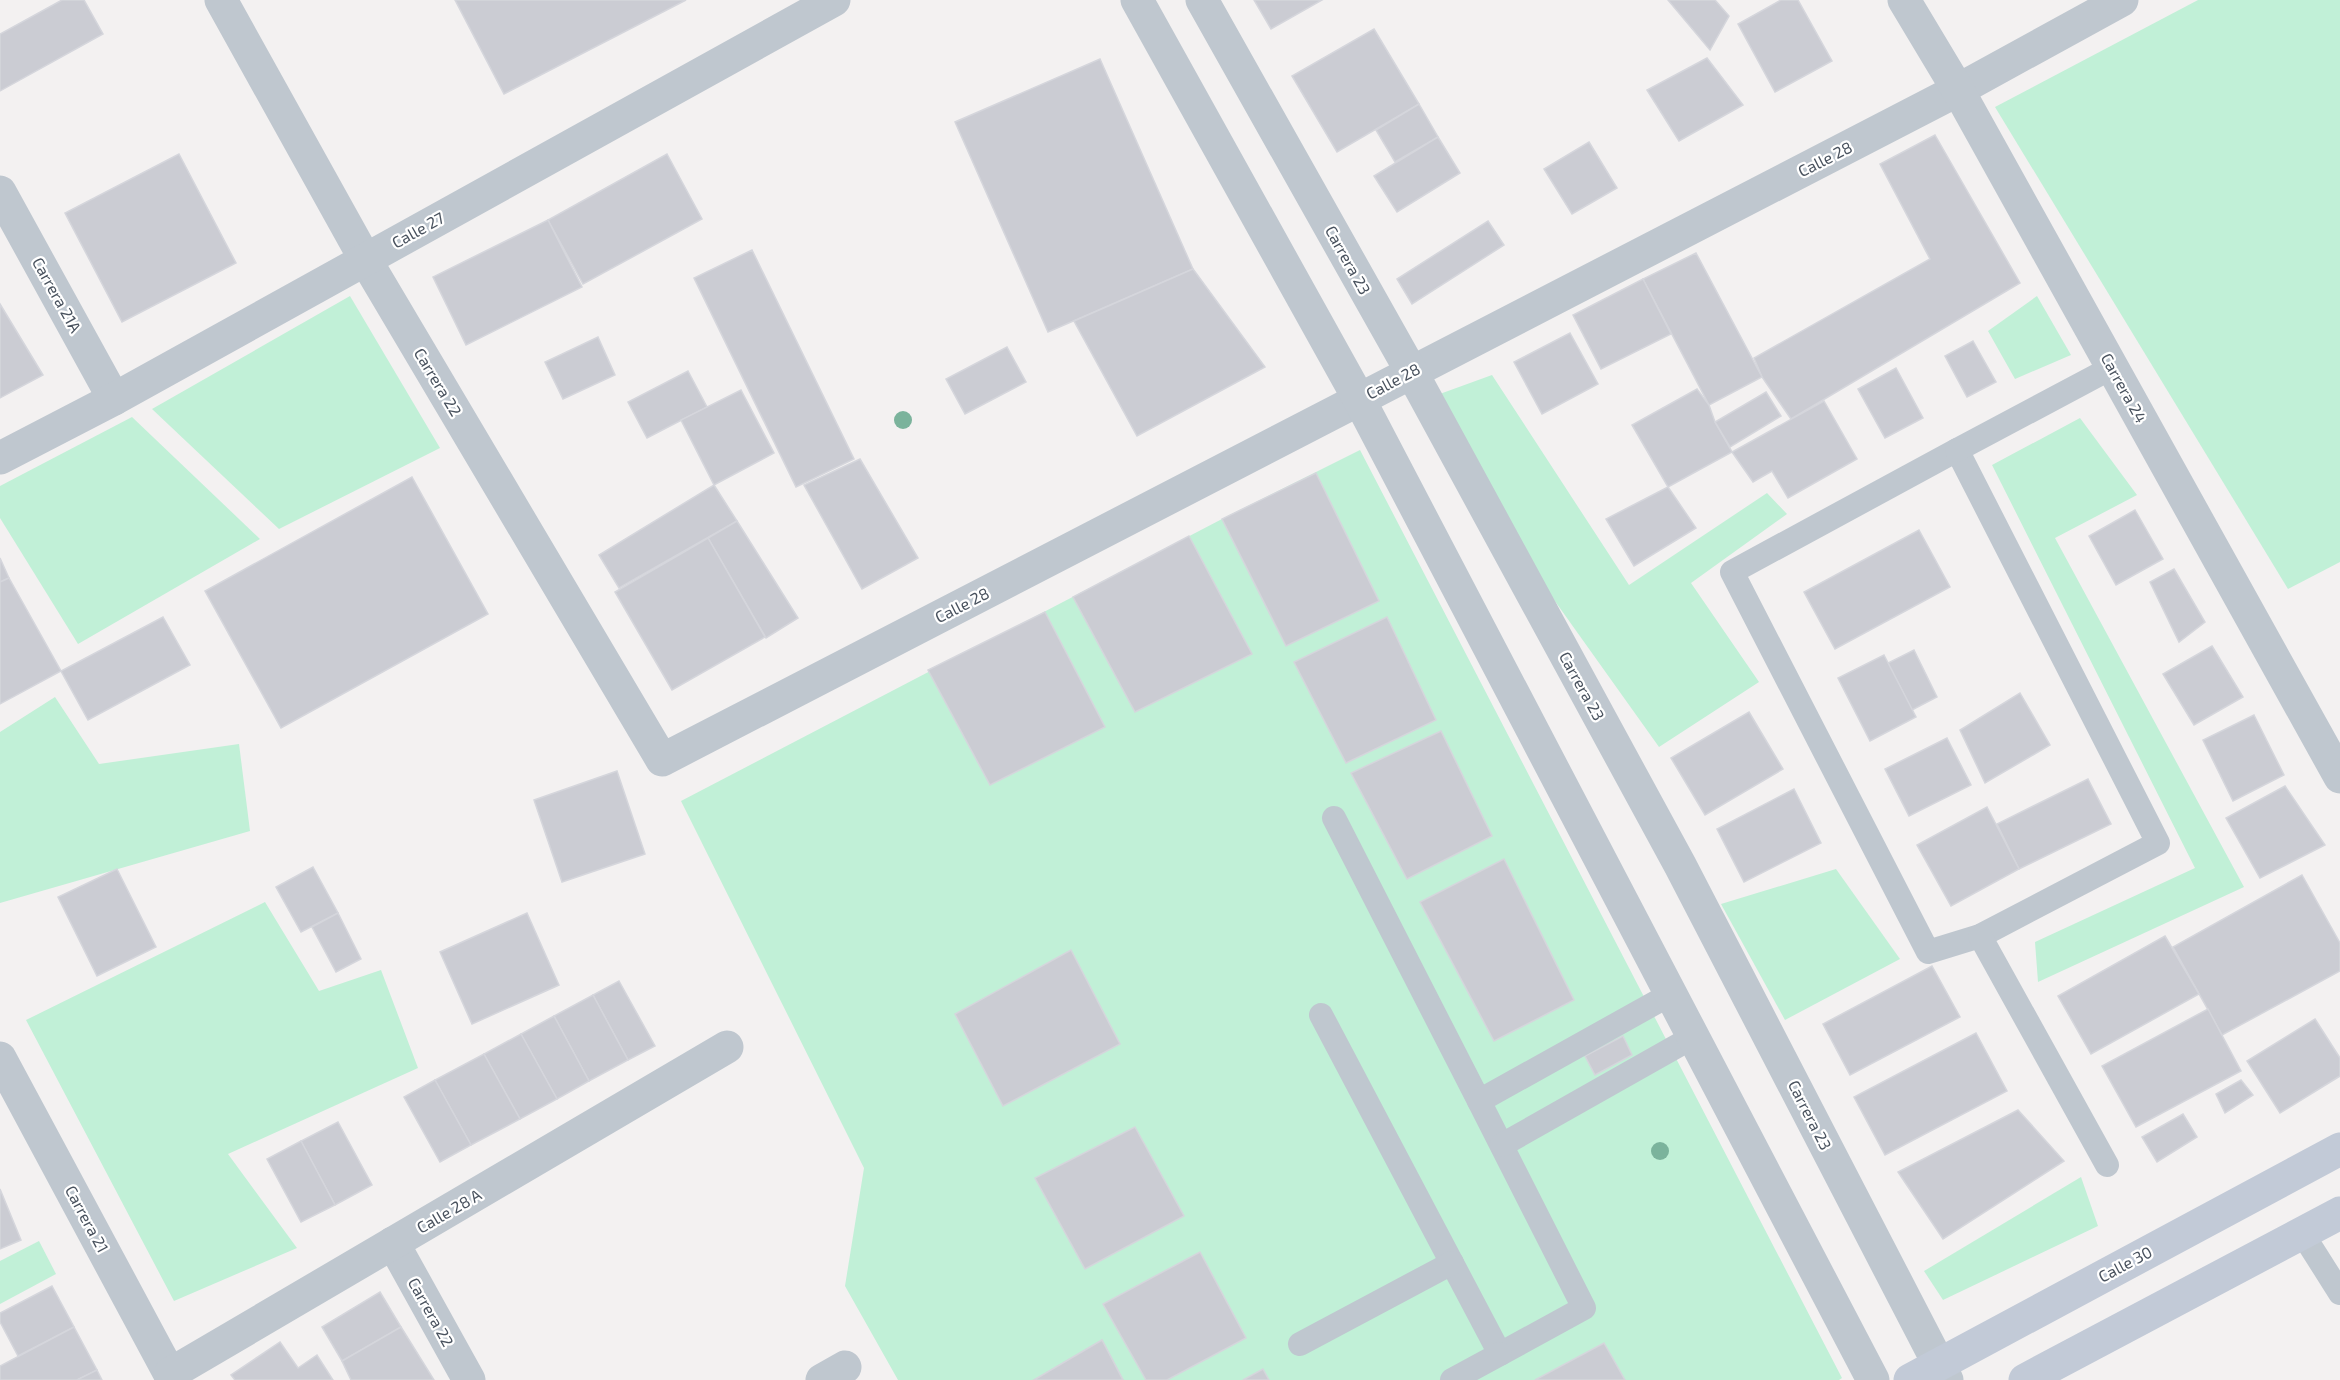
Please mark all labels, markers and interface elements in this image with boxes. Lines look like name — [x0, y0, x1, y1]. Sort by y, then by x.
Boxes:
street label: Calle 28 — [1794, 137, 1855, 180]
street label: Calle 27 — [388, 207, 447, 252]
street label: Carrera 23 — [1322, 222, 1375, 298]
street label: Carrera 21A — [29, 254, 86, 336]
street label: Carrera 22 — [411, 344, 466, 419]
street label: Carrera 24 — [2098, 350, 2151, 426]
street label: Calle 28 — [1363, 358, 1423, 403]
street label: Calle 28 — [931, 583, 992, 626]
street label: Carrera 23 — [1556, 648, 1609, 724]
street label: Carrera 23 — [1785, 1077, 1836, 1153]
street label: Carrera 21 — [62, 1182, 113, 1256]
street label: Calle 28 A — [413, 1184, 484, 1237]
street label: Calle 30 — [2095, 1242, 2155, 1286]
street label: Carrera 22 — [405, 1274, 458, 1350]

